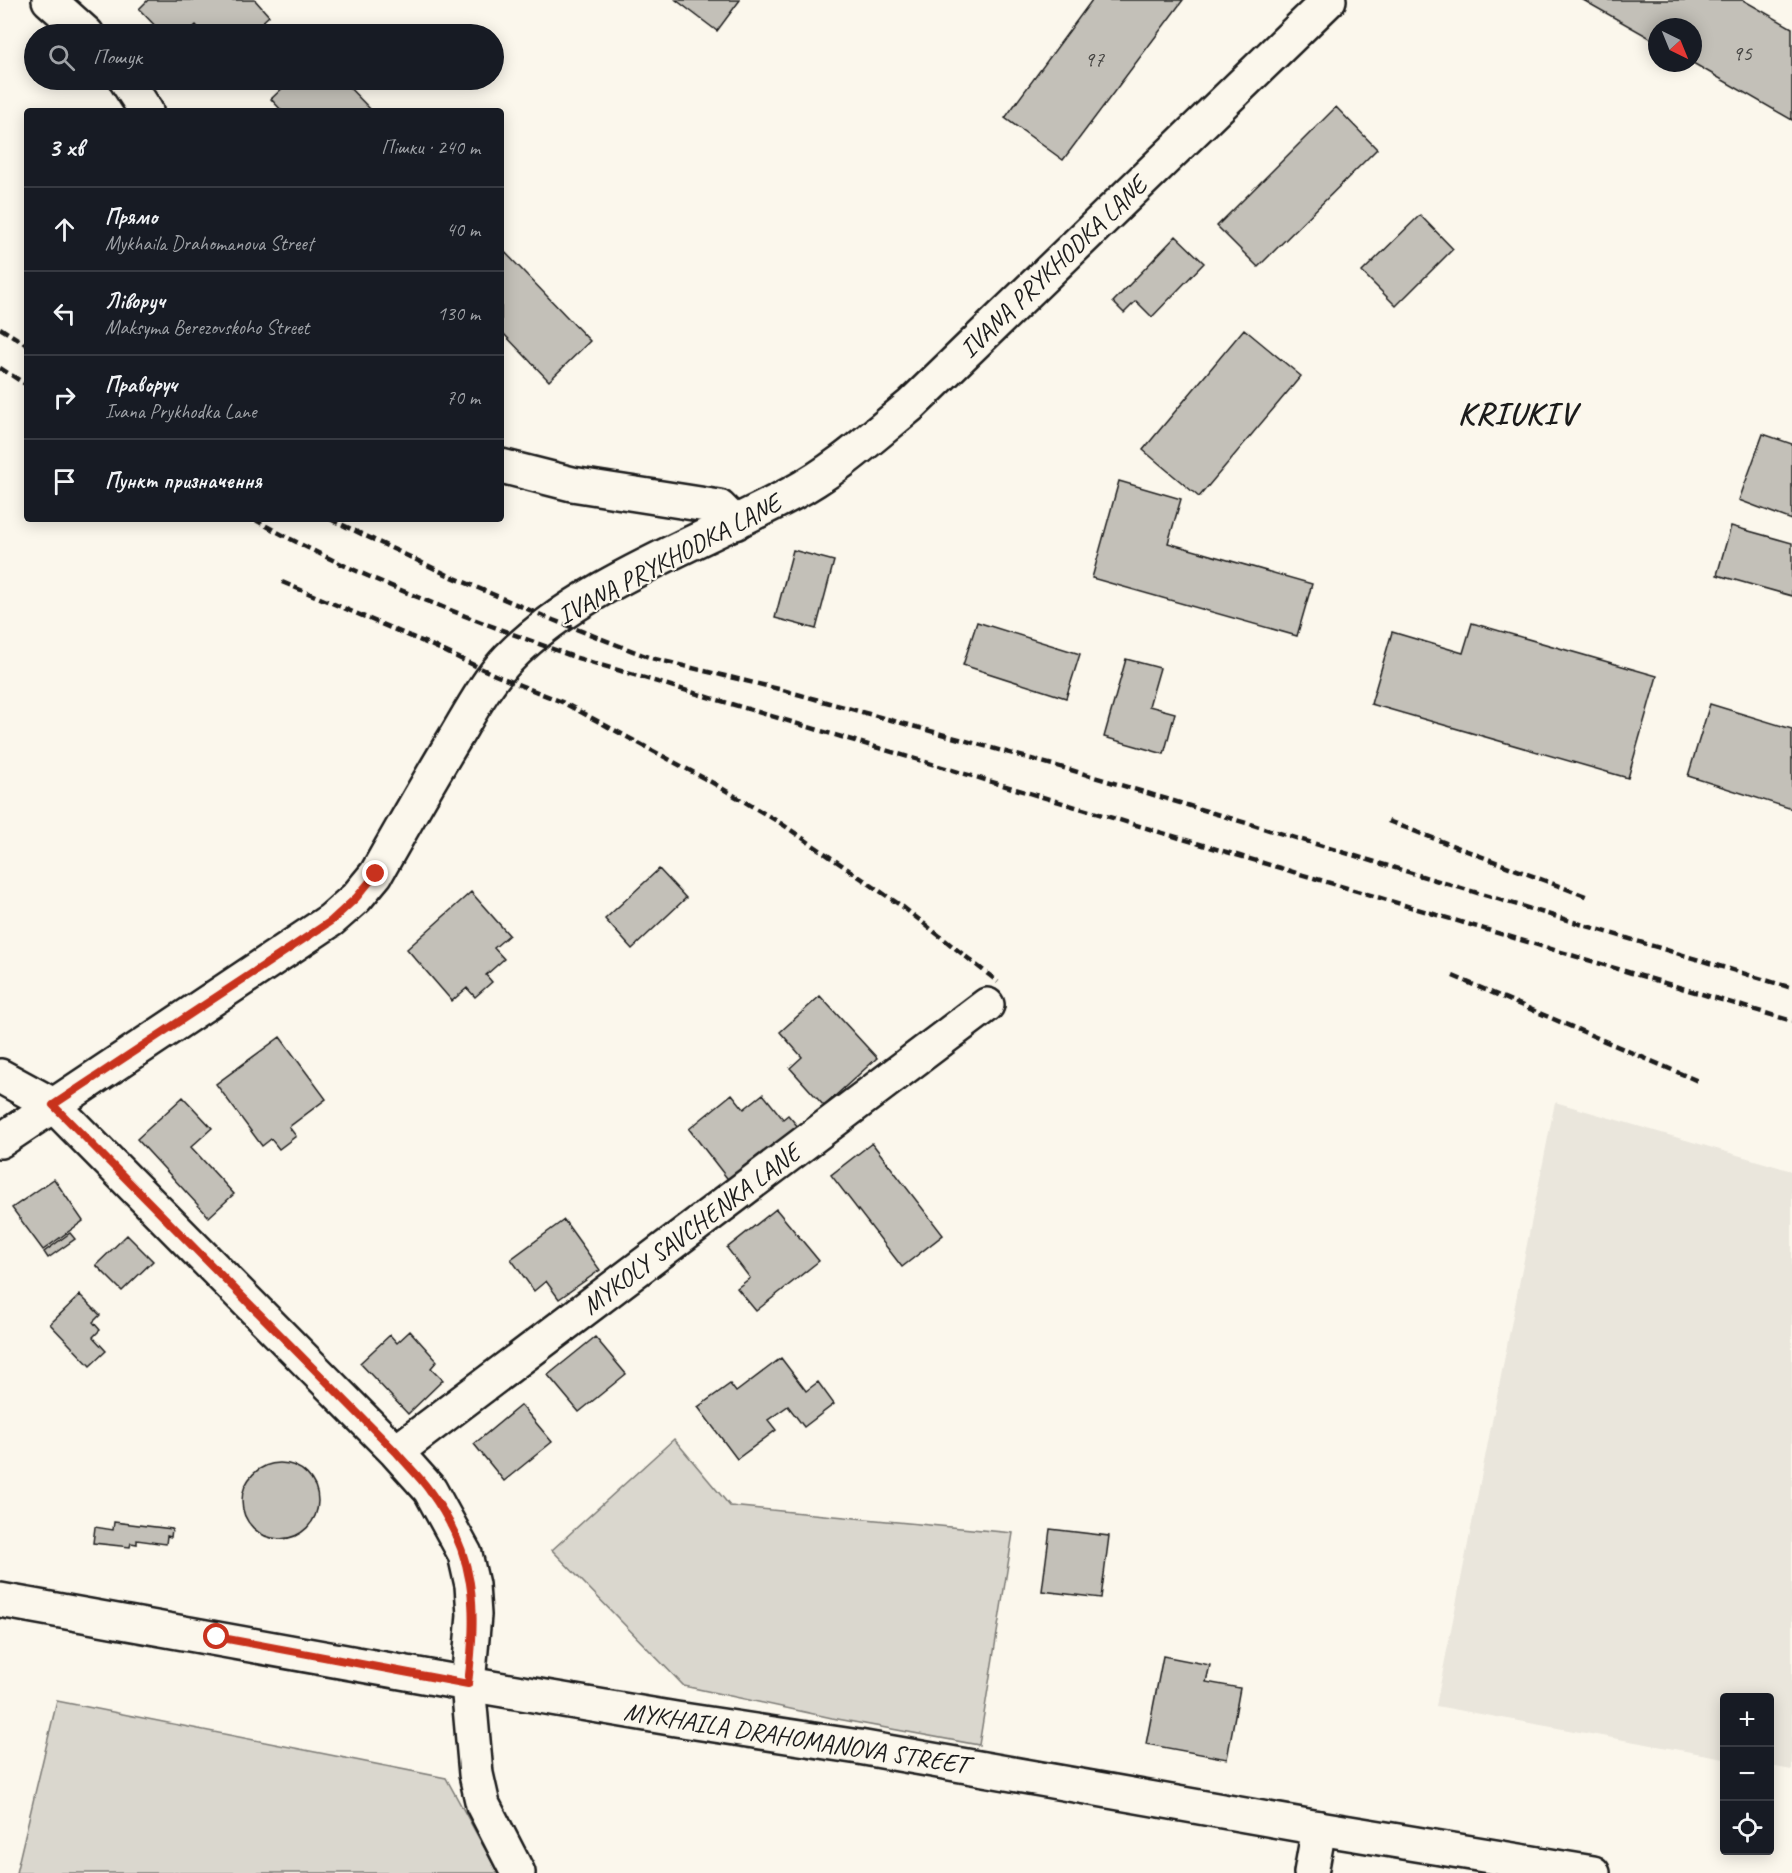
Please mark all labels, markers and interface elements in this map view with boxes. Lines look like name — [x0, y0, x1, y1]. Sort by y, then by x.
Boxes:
north arrow — [1648, 18, 1702, 72]
search box — [24, 24, 504, 90]
house number: 95 — [1732, 39, 1753, 67]
icon: search — [45, 41, 78, 74]
text: Пошук — [93, 43, 142, 71]
house number: 97 — [1084, 45, 1105, 73]
text: 3 хв — [48, 131, 83, 164]
text: Пішки · 240 m — [381, 135, 480, 160]
street label: IVANA PRYKHODKA LANE — [952, 167, 1156, 365]
text: Прямо — [105, 203, 157, 231]
icon: ahead — [48, 213, 81, 246]
text: 40 m — [446, 217, 480, 242]
text: Mykhaila Drahomanova Street — [105, 231, 313, 256]
text: Ліворуч — [105, 287, 165, 315]
icon: left — [48, 297, 81, 330]
text: 130 m — [437, 301, 480, 326]
text: Maksyma Berezovskoho Street — [105, 315, 309, 340]
text: Праворуч — [105, 371, 177, 399]
icon: right — [48, 381, 81, 414]
text: 70 m — [446, 385, 480, 410]
district label: KRIUKIV — [1458, 393, 1581, 434]
text: Ivana Prykhodka Lane — [105, 399, 257, 424]
icon: arrive — [48, 465, 81, 498]
text: Пункт призначення — [105, 467, 262, 495]
street label: IVANA PRYKHODKA LANE — [552, 485, 789, 632]
route end — [362, 860, 388, 886]
street label: MYKOLY SAVCHENKA LANE — [575, 1134, 810, 1322]
route start — [203, 1623, 229, 1649]
map controls — [1720, 1693, 1774, 1855]
button: + — [1720, 1693, 1774, 1747]
street label: MYKHAILA DRAHOMANOVA STREET — [622, 1695, 977, 1783]
button: − — [1720, 1747, 1774, 1801]
button: locate — [1720, 1801, 1774, 1855]

